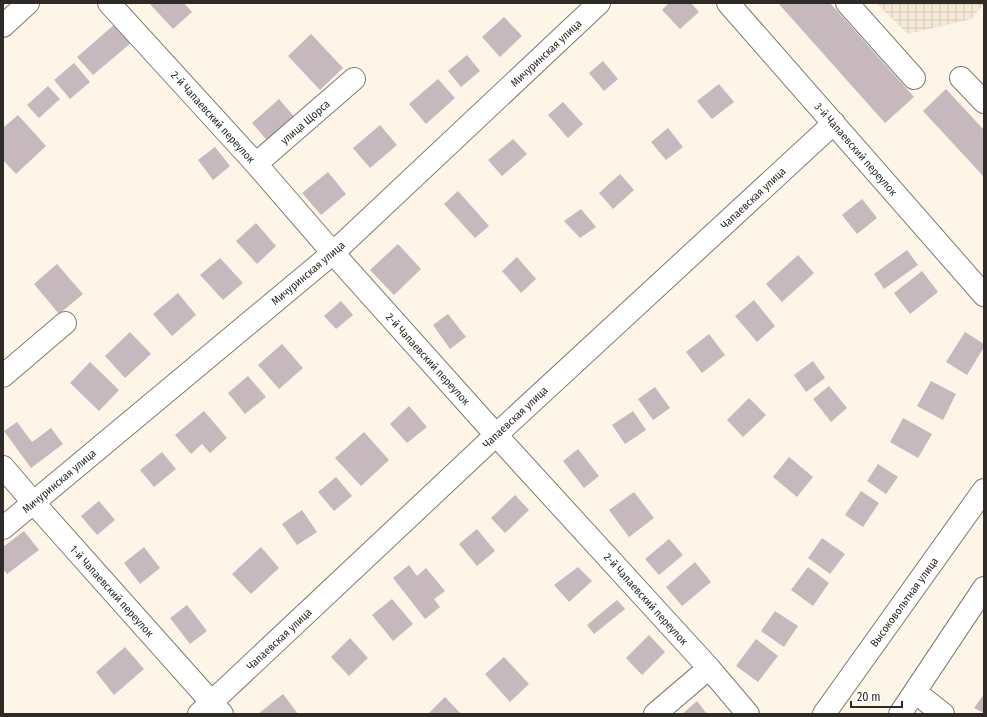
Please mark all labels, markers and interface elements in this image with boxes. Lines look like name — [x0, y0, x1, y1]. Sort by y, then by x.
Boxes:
street label: Мичуринская улица — [508, 17, 585, 90]
street label: 2-й Чапаевский переулок — [168, 69, 258, 167]
street label: улица Щорса — [278, 97, 333, 147]
street label: 3-й Чапаевский переулок — [812, 100, 900, 199]
street label: Чапаевская улица — [718, 165, 789, 232]
street label: Мичуринская улица — [269, 239, 348, 308]
street label: 2-й Чапаевский переулок — [383, 311, 473, 409]
street label: Чапаевская улица — [480, 384, 551, 451]
street label: Мичуринская улица — [20, 447, 99, 516]
street label: 1-й Чапаевский переулок — [67, 543, 157, 640]
street label: 2-й Чапаевский переулок — [601, 551, 691, 649]
street label: Высоковольтная улица — [868, 555, 941, 650]
street label: Чапаевская улица — [244, 606, 315, 673]
scale bar — [851, 683, 902, 709]
text: 20 m — [857, 690, 881, 704]

